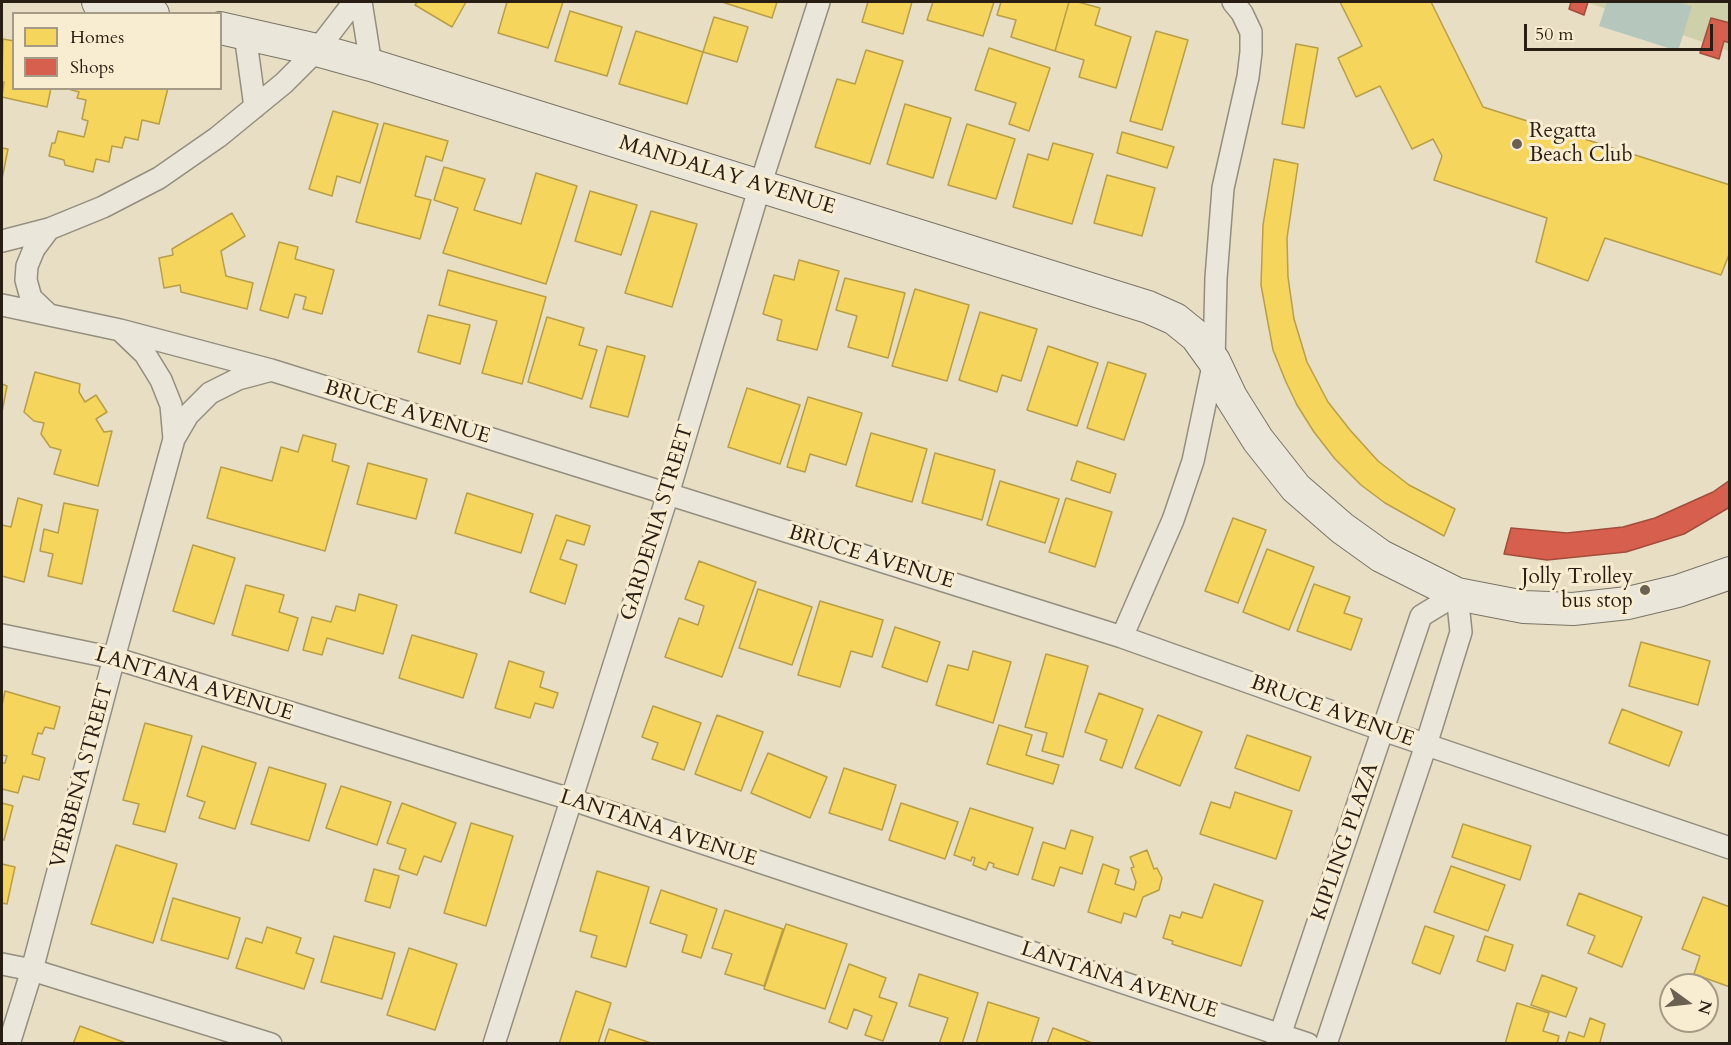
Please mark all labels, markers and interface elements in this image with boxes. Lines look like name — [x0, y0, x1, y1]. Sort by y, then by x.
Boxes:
legend — [12, 12, 222, 90]
scale bar — [1527, 12, 1716, 50]
text: 50 m — [1535, 22, 1574, 47]
text: Homes — [70, 25, 124, 50]
text: Shops — [70, 55, 114, 80]
place label: Regatta Beach Club — [1529, 119, 1633, 169]
street label: MANDALAY AVENUE — [616, 131, 838, 221]
marker: Regatta Beach Club — [1510, 137, 1524, 151]
street label: BRUCE AVENUE — [321, 376, 493, 450]
street label: GARDENIA STREET — [616, 422, 700, 624]
street label: BRUCE AVENUE — [785, 521, 957, 595]
place label: Jolly Trolley bus stop — [1521, 565, 1633, 615]
marker: Jolly Trolley bus stop — [1638, 583, 1652, 597]
street label: LANTANA AVENUE — [92, 643, 296, 727]
street label: BRUCE AVENUE — [1247, 671, 1417, 753]
street label: VERBENA STREET — [46, 681, 120, 871]
street label: KIPLING PLAZA — [1307, 760, 1385, 924]
street label: LANTANA AVENUE — [556, 785, 760, 873]
street label: LANTANA AVENUE — [1017, 937, 1221, 1025]
north arrow — [1659, 973, 1719, 1033]
text: N — [1692, 998, 1717, 1017]

